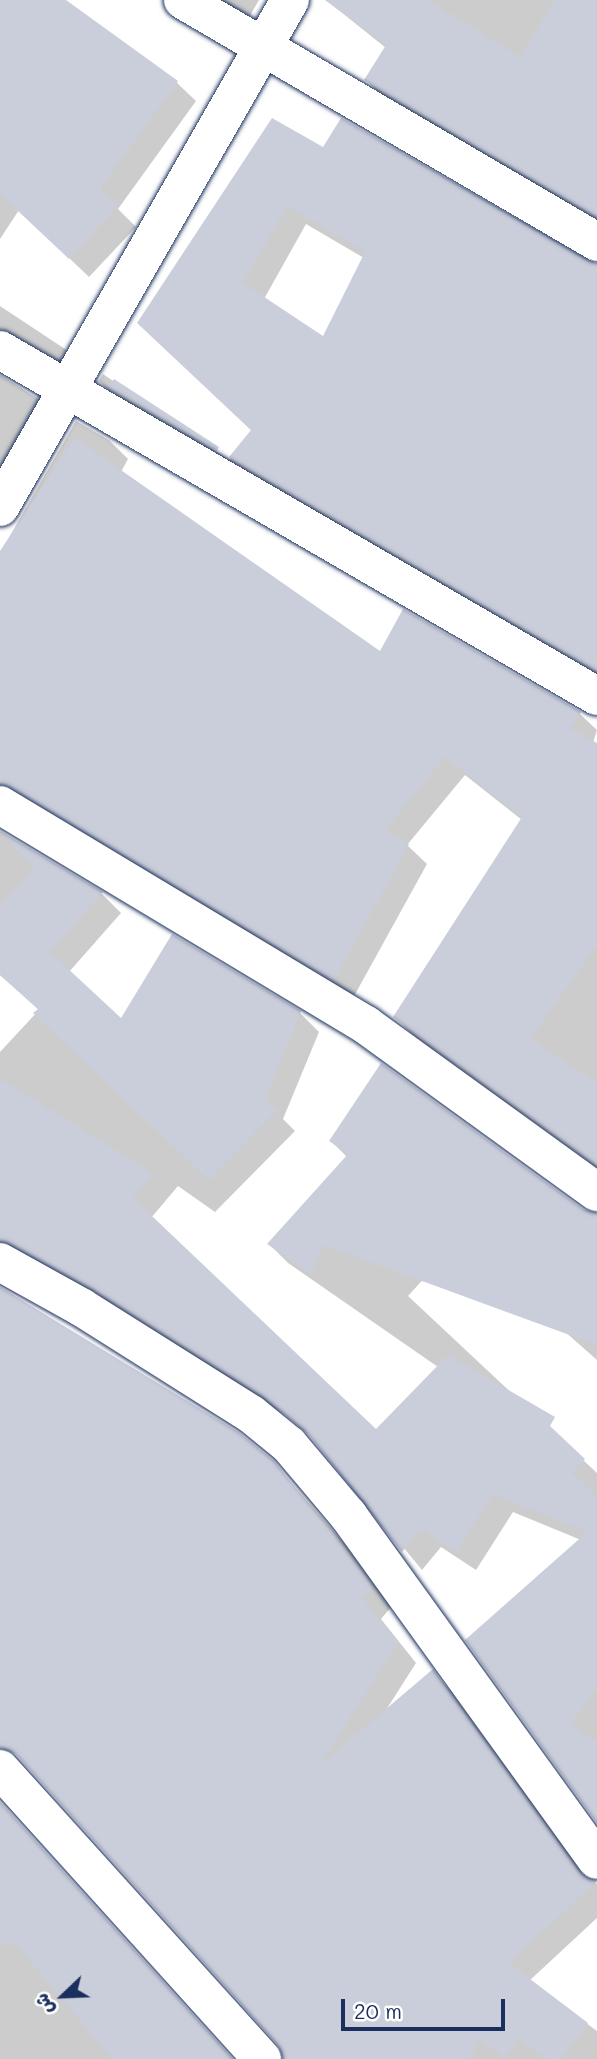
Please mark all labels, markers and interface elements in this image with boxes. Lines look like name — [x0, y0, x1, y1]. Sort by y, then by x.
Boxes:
north arrow — [28, 1961, 98, 2031]
scale bar — [345, 1986, 510, 2030]
text: ش — [28, 1990, 59, 2019]
text: 20 m — [354, 1997, 402, 2024]

